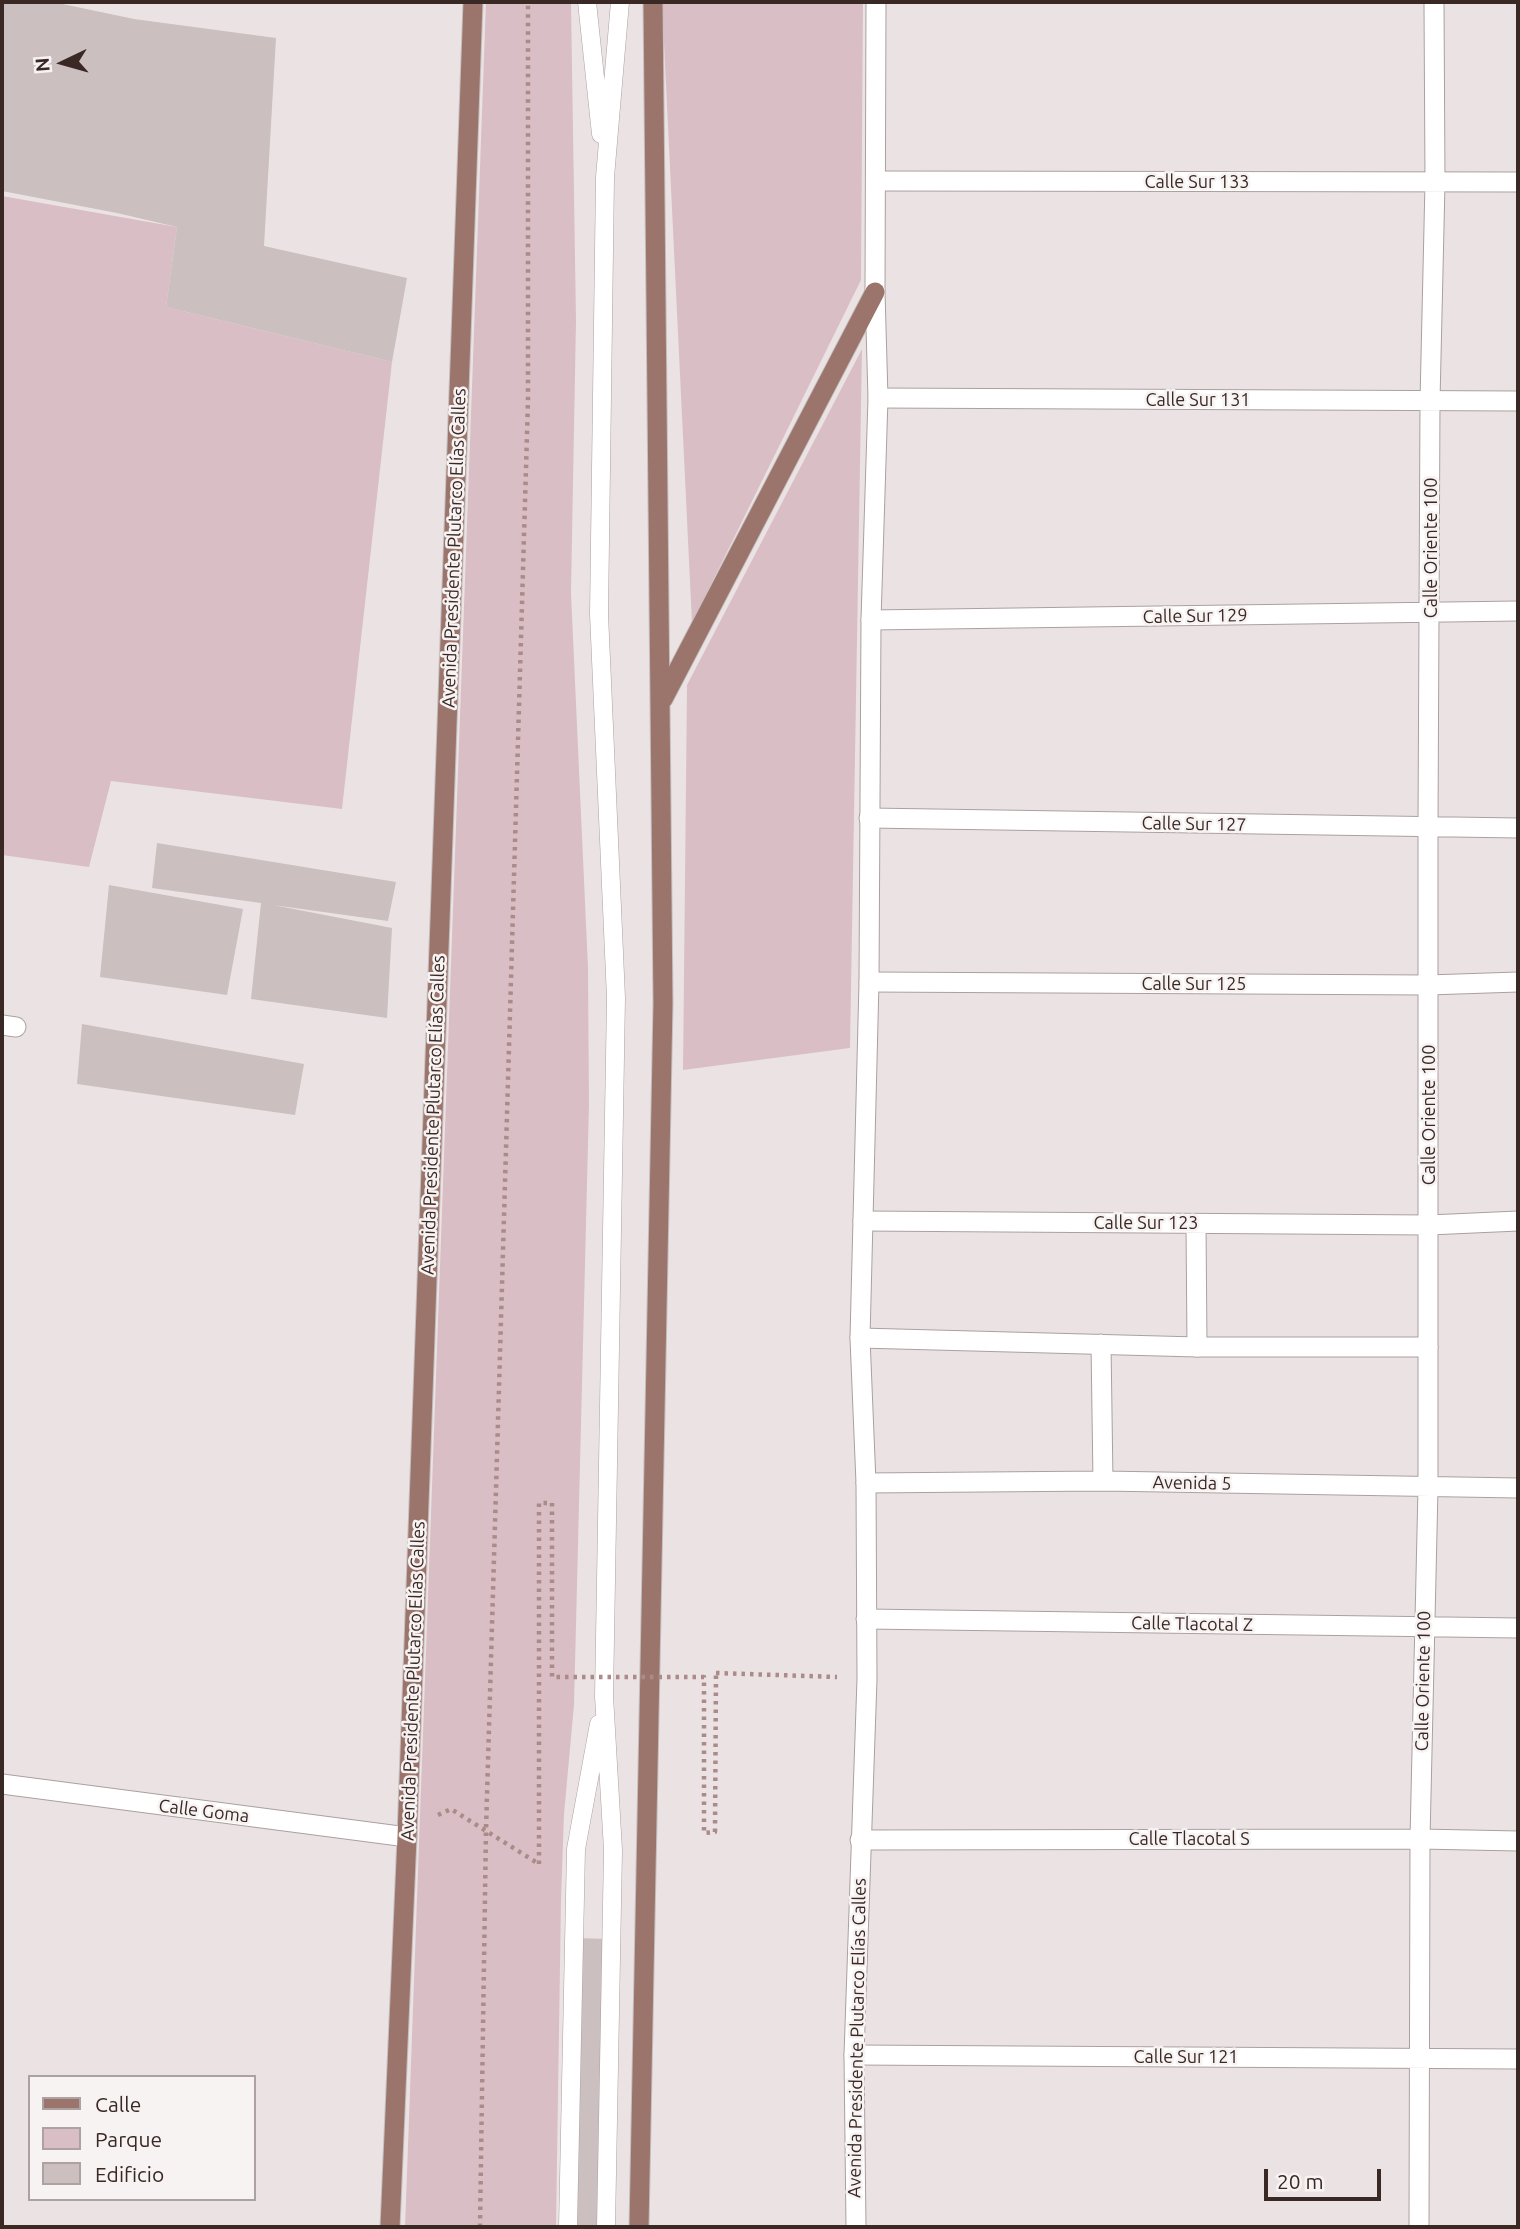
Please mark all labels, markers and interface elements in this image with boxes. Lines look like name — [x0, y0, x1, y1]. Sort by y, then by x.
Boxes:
north arrow — [28, 28, 98, 98]
text: N — [31, 57, 54, 73]
street label: Calle Sur 133 — [1145, 171, 1249, 193]
street label: Avenida Presidente Plutarco Elías Calles — [438, 388, 470, 708]
street label: Calle Sur 131 — [1146, 389, 1250, 411]
street label: Calle Oriente 100 — [1420, 478, 1442, 618]
street label: Calle Sur 129 — [1142, 604, 1248, 628]
street label: Calle Sur 127 — [1141, 812, 1247, 836]
street label: Avenida Presidente Plutarco Elías Calles — [417, 955, 449, 1275]
street label: Calle Sur 125 — [1142, 973, 1246, 995]
street label: Calle Oriente 100 — [1418, 1045, 1440, 1185]
street label: Calle Sur 123 — [1094, 1212, 1198, 1234]
street label: Avenida 5 — [1152, 1472, 1232, 1494]
street label: Avenida Presidente Plutarco Elías Calles — [397, 1521, 429, 1841]
street label: Calle Oriente 100 — [1411, 1610, 1435, 1752]
street label: Calle Tlacotal Z — [1131, 1612, 1253, 1636]
street label: Calle Goma — [158, 1795, 250, 1827]
street label: Calle Tlacotal S — [1128, 1828, 1250, 1850]
street label: Avenida Presidente Plutarco Elías Calles — [843, 1878, 871, 2198]
street label: Calle Sur 121 — [1134, 2046, 1238, 2068]
legend — [28, 2075, 256, 2201]
text: Calle — [95, 2092, 141, 2116]
text: Parque — [95, 2127, 162, 2151]
scale bar — [1268, 2156, 1385, 2200]
text: Edificio — [95, 2162, 164, 2186]
text: 20 m — [1277, 2169, 1324, 2193]

